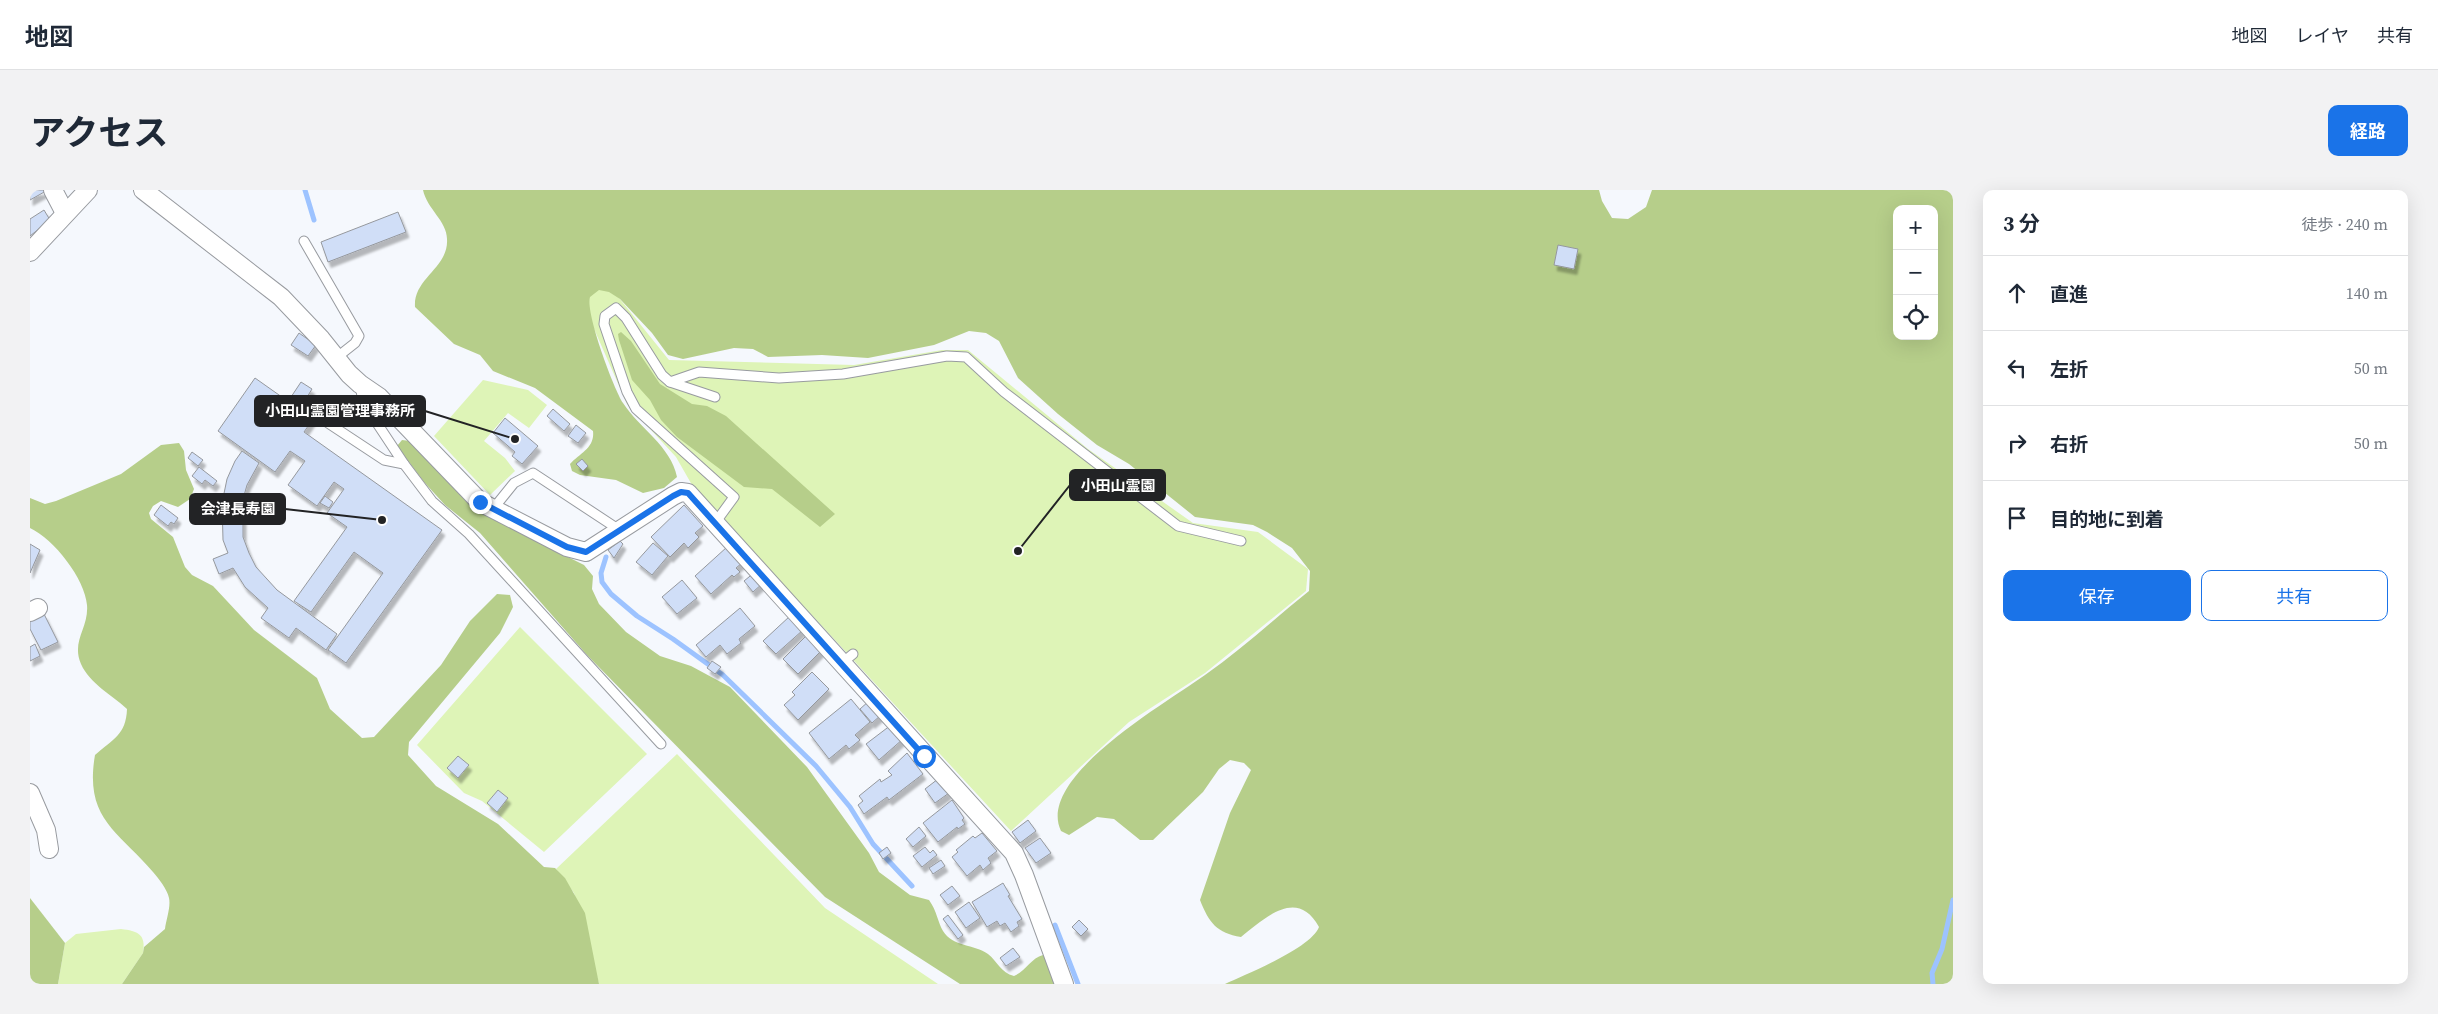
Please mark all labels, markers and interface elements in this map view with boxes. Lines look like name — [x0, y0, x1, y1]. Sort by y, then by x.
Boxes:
text: 地図 — [25, 20, 73, 53]
text: 地図 — [2232, 23, 2268, 48]
text: レイヤ — [2296, 23, 2349, 48]
text: 共有 — [2377, 23, 2413, 48]
button: 経路 — [2328, 105, 2408, 156]
text: アクセス — [30, 109, 168, 157]
map controls — [1893, 205, 1938, 340]
button: + — [1893, 205, 1938, 250]
text: 3 分 — [2003, 209, 2040, 238]
text: 徒歩 · 240 m — [2302, 213, 2388, 235]
button: − — [1893, 250, 1938, 295]
icon: ahead — [2003, 279, 2031, 307]
text: 直進 — [2050, 281, 2088, 307]
text: 140 m — [2346, 282, 2388, 304]
button: locate — [1893, 295, 1938, 340]
icon: left — [2003, 354, 2031, 382]
text: 左折 — [2050, 356, 2088, 382]
text: 50 m — [2354, 357, 2388, 379]
callout: 小田山霊園管理事務所 — [255, 396, 425, 426]
text: 小田山霊園管理事務所 — [265, 400, 415, 421]
icon: right — [2003, 429, 2031, 457]
text: 右折 — [2050, 431, 2088, 457]
text: 50 m — [2354, 432, 2388, 454]
callout: 小田山霊園 — [1070, 470, 1165, 500]
text: 小田山霊園 — [1080, 475, 1156, 496]
route end — [469, 491, 492, 514]
callout: 会津長寿園 — [190, 494, 285, 524]
text: 会津長寿園 — [200, 498, 276, 519]
icon: arrive — [2003, 504, 2031, 532]
text: 目的地に到着 — [2050, 506, 2164, 532]
button: 保存 — [2003, 570, 2191, 621]
button: 共有 — [2201, 570, 2388, 621]
route start — [913, 745, 936, 768]

